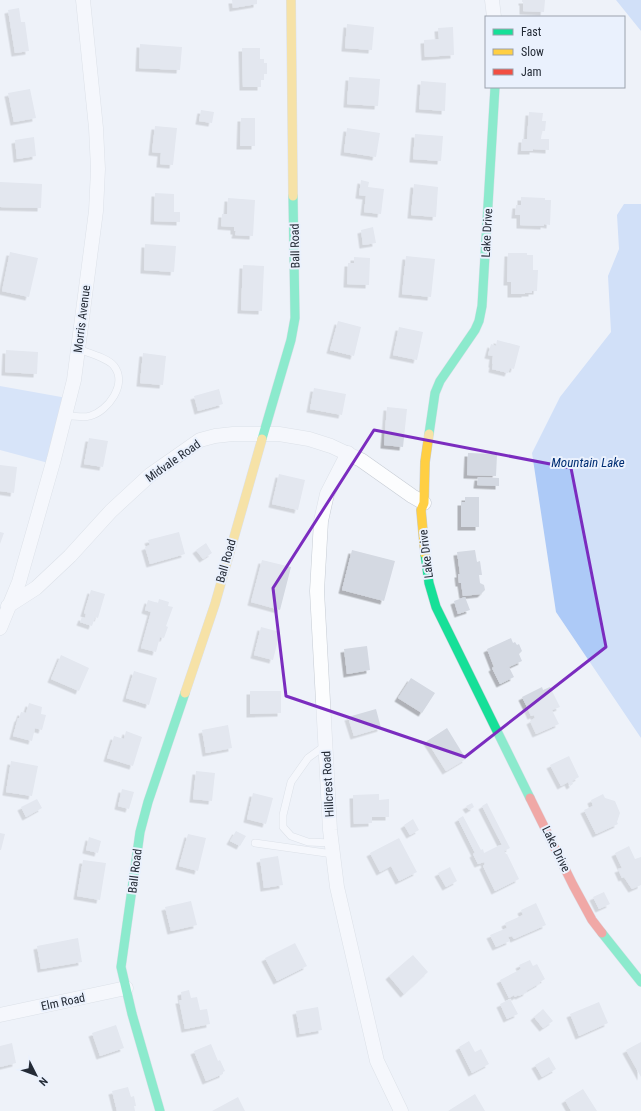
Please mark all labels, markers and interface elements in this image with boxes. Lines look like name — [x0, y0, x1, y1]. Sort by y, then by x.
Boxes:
legend — [485, 16, 625, 88]
text: Fast — [521, 25, 542, 39]
text: Slow — [521, 45, 544, 59]
text: Jam — [521, 65, 542, 79]
street label: Lake Drive — [479, 208, 495, 258]
street label: Ball Road — [288, 224, 302, 268]
street label: Morris Avenue — [71, 284, 93, 354]
street label: Midvale Road — [143, 437, 203, 485]
water label: Mountain Lake — [551, 455, 625, 470]
street label: Lake Drive — [416, 528, 436, 579]
street label: Ball Road — [213, 538, 239, 584]
street label: Hillcrest Road — [319, 750, 337, 817]
street label: Lake Drive — [539, 824, 573, 874]
street label: Ball Road — [125, 848, 145, 894]
street label: Elm Road — [40, 991, 86, 1013]
north arrow — [16, 1055, 56, 1095]
text: N — [36, 1074, 50, 1088]

